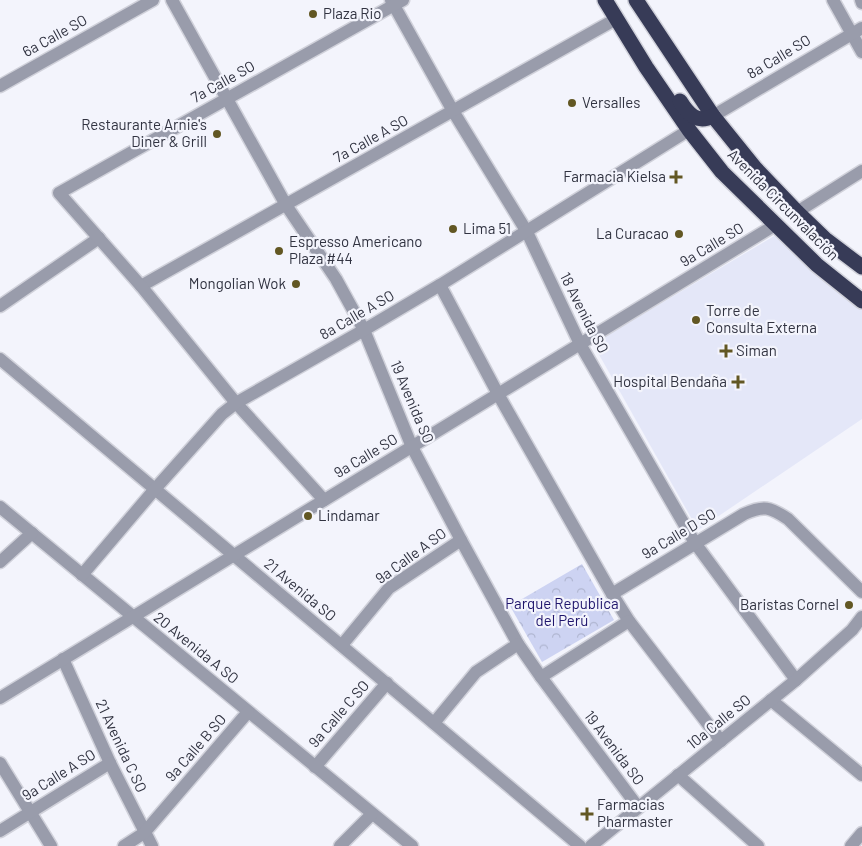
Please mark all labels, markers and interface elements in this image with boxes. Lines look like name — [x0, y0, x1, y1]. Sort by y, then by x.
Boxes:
place label: Plaza Rio — [323, 4, 382, 22]
marker: Plaza Rio — [307, 8, 319, 20]
street label: 6a Calle SO — [19, 10, 90, 60]
street label: 8a Calle SO — [743, 30, 814, 82]
street label: 7a Calle SO — [187, 56, 258, 106]
place label: Versalles — [582, 93, 640, 111]
marker: Versalles — [566, 97, 578, 109]
street label: 7a Calle A SO — [330, 110, 411, 166]
place label: Restaurante Arnie's Diner & Grill — [81, 115, 207, 150]
marker: Restaurante Arnie's Diner & Grill — [211, 128, 223, 140]
street label: Avenida Circunvalación — [724, 145, 843, 264]
place label: Farmacia Kielsa — [563, 167, 666, 185]
marker: Farmacia Kielsa — [670, 171, 682, 183]
street label: 9a Calle SO — [676, 218, 747, 270]
place label: Lima 51 — [463, 219, 511, 237]
marker: Lima 51 — [447, 223, 459, 235]
place label: La Curacao — [596, 224, 669, 242]
marker: La Curacao — [673, 228, 685, 240]
place label: Espresso Americano Plaza #44 — [289, 232, 423, 267]
marker: Espresso Americano Plaza #44 — [273, 245, 285, 257]
street label: 18 Avenida SO — [557, 269, 613, 356]
place label: Mongolian Wok — [189, 274, 286, 292]
marker: Mongolian Wok — [290, 278, 302, 290]
street label: 8a Calle A SO — [316, 286, 397, 343]
place label: Torre de Consulta Externa — [706, 301, 817, 336]
marker: Torre de Consulta Externa — [690, 314, 702, 326]
place label: Siman — [736, 341, 777, 359]
marker: Siman — [720, 345, 732, 357]
street label: 19 Avenida SO — [387, 357, 438, 446]
place label: Hospital Bendaña — [613, 372, 727, 390]
marker: Hospital Bendaña — [731, 375, 745, 389]
street label: 9a Calle SO — [330, 429, 401, 481]
street label: 9a Calle D SO — [638, 504, 719, 562]
place label: Lindamar — [318, 506, 380, 524]
marker: Lindamar — [302, 510, 314, 522]
street label: 9a Calle A SO — [371, 523, 449, 587]
street label: 21 Avenida SO — [261, 554, 340, 625]
park label: Parque Republica del Perú — [505, 594, 619, 629]
place label: Baristas Cornel — [740, 595, 839, 613]
marker: Baristas Cornel — [843, 599, 855, 611]
street label: 20 Avenida A SO — [151, 607, 243, 687]
street label: 9a Calle C SO — [304, 676, 372, 751]
street label: 10a Calle SO — [683, 690, 754, 752]
street label: 21 Avenida C SO — [92, 696, 151, 795]
street label: 19 Avenida SO — [581, 707, 649, 788]
street label: 9a Calle B SO — [161, 710, 229, 785]
street label: 9a Calle A SO — [18, 744, 99, 804]
place label: Farmacias Pharmaster — [597, 795, 674, 830]
marker: Farmacias Pharmaster — [581, 808, 593, 820]

